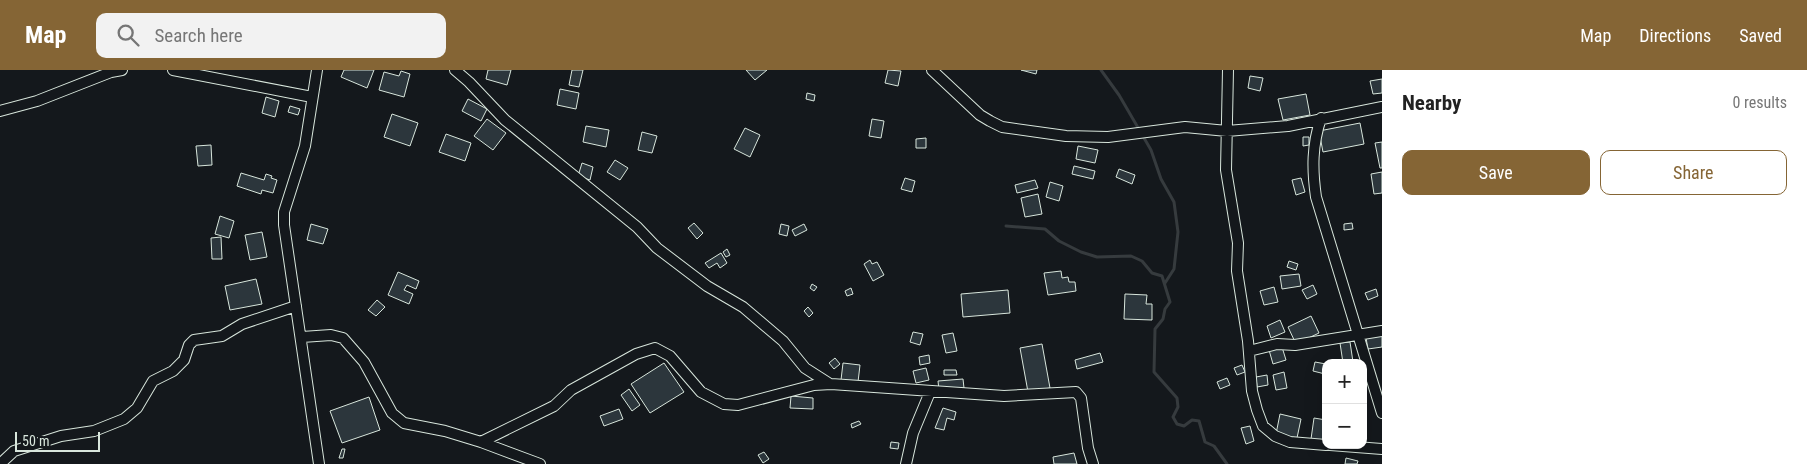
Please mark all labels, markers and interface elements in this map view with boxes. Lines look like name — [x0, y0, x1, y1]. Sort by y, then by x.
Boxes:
search box — [96, 13, 446, 58]
text: Map — [25, 21, 66, 49]
icon: search — [114, 21, 142, 49]
text: Search here — [154, 24, 243, 47]
text: Map — [1580, 25, 1611, 46]
text: Directions — [1639, 25, 1711, 46]
text: Saved — [1739, 25, 1782, 46]
text: Nearby — [1402, 91, 1461, 115]
text: 0 results — [1732, 93, 1787, 112]
button: Save — [1402, 150, 1590, 195]
button: Share — [1600, 150, 1787, 195]
map controls — [1322, 359, 1367, 449]
button: + — [1322, 359, 1367, 404]
button: − — [1322, 404, 1367, 449]
scale bar — [15, 429, 100, 452]
text: 50 m — [22, 433, 50, 449]

